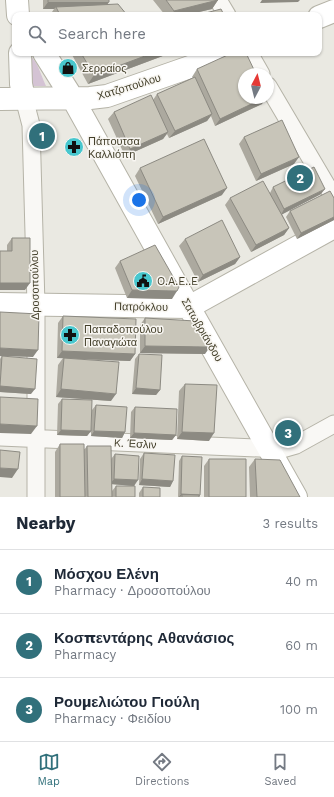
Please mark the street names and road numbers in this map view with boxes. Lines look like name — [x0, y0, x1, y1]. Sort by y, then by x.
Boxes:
street label: Χατζοπούλου — [96, 71, 162, 103]
street label: Δροσοπούλου — [28, 250, 42, 320]
street label: Σατωβριάνδου — [179, 296, 225, 364]
street label: Πατρόκλου — [114, 300, 168, 314]
street label: K. Έσλιν — [113, 436, 157, 452]

